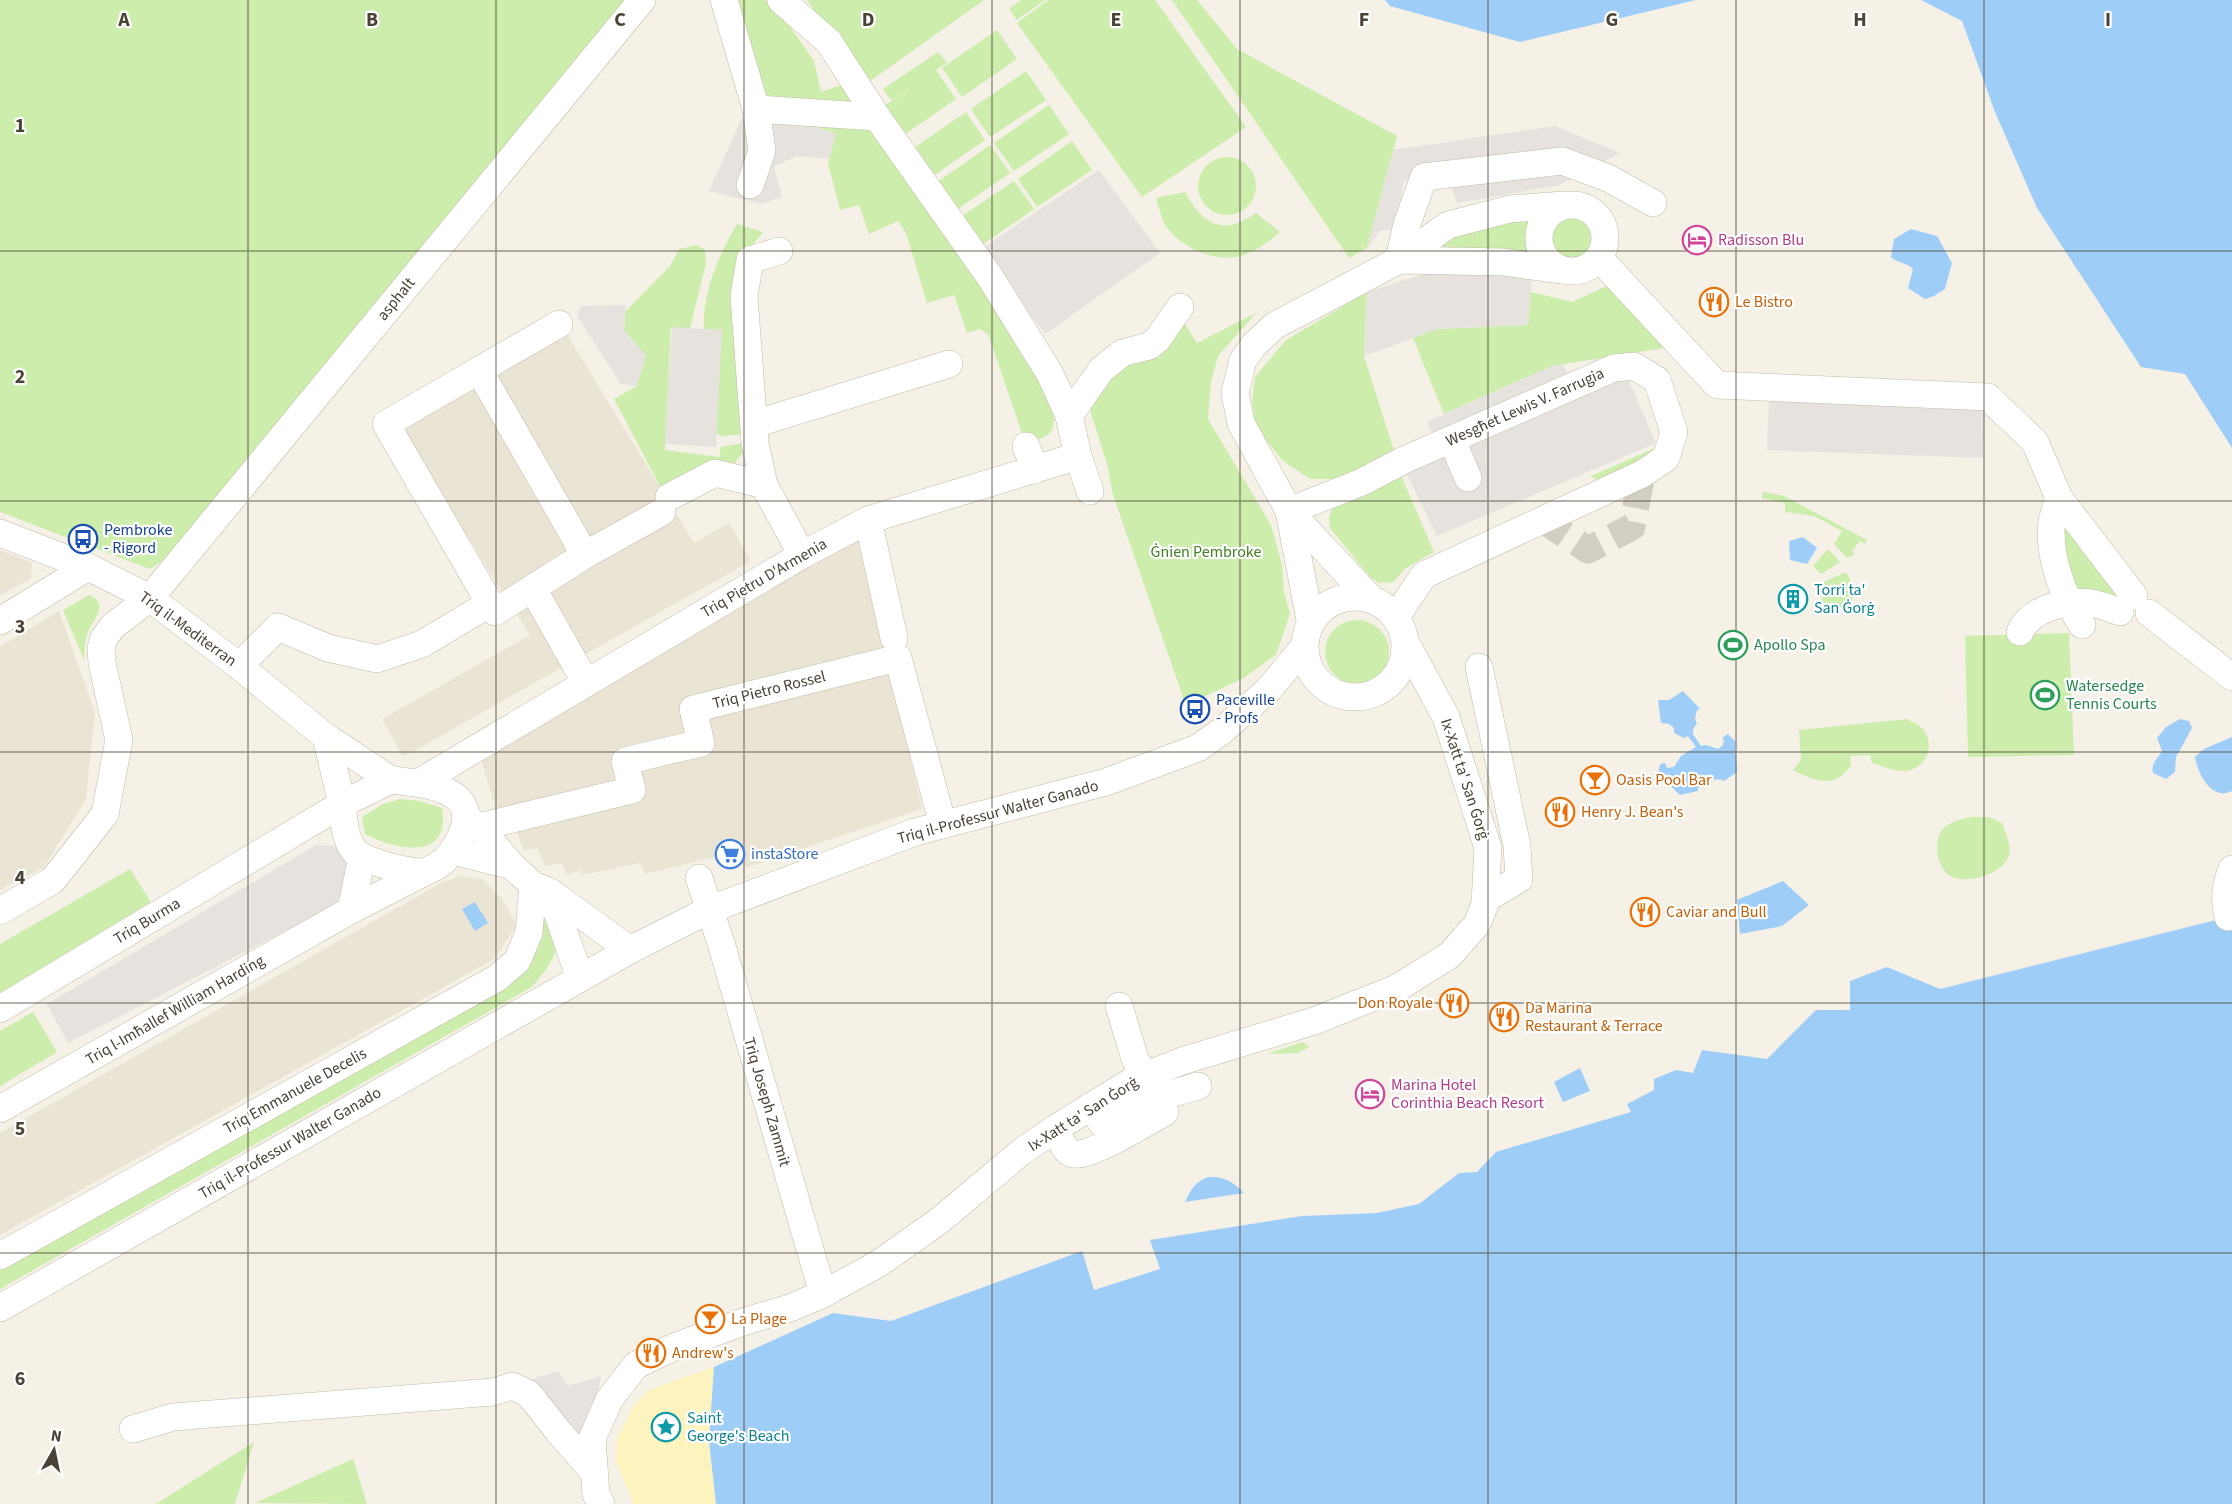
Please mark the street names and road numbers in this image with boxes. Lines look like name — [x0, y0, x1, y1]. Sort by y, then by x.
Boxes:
street label: asphalt — [372, 272, 421, 325]
street label: Wesgħet Lewis V. Farrugia — [1442, 362, 1608, 452]
street label: Triq Pietru D'Armenia — [697, 533, 831, 623]
street label: Triq il-Mediterran — [135, 586, 241, 672]
street label: Triq Pietro Rossel — [710, 665, 828, 715]
street label: Ix-Xatt ta' San Ġorġ — [1435, 716, 1495, 842]
street label: Triq il-Professur Walter Ganado — [895, 775, 1101, 849]
street label: Triq Burma — [109, 892, 185, 950]
street label: Triq l-Imħallef William Harding — [81, 950, 269, 1070]
street label: Triq Joseph Zammit — [738, 1035, 796, 1170]
street label: Triq Emmanuele Decelis — [220, 1042, 371, 1140]
street label: Ix-Xatt ta' San Ġorġ — [1024, 1071, 1142, 1157]
street label: Triq il-Professur Walter Ganado — [195, 1082, 385, 1204]

